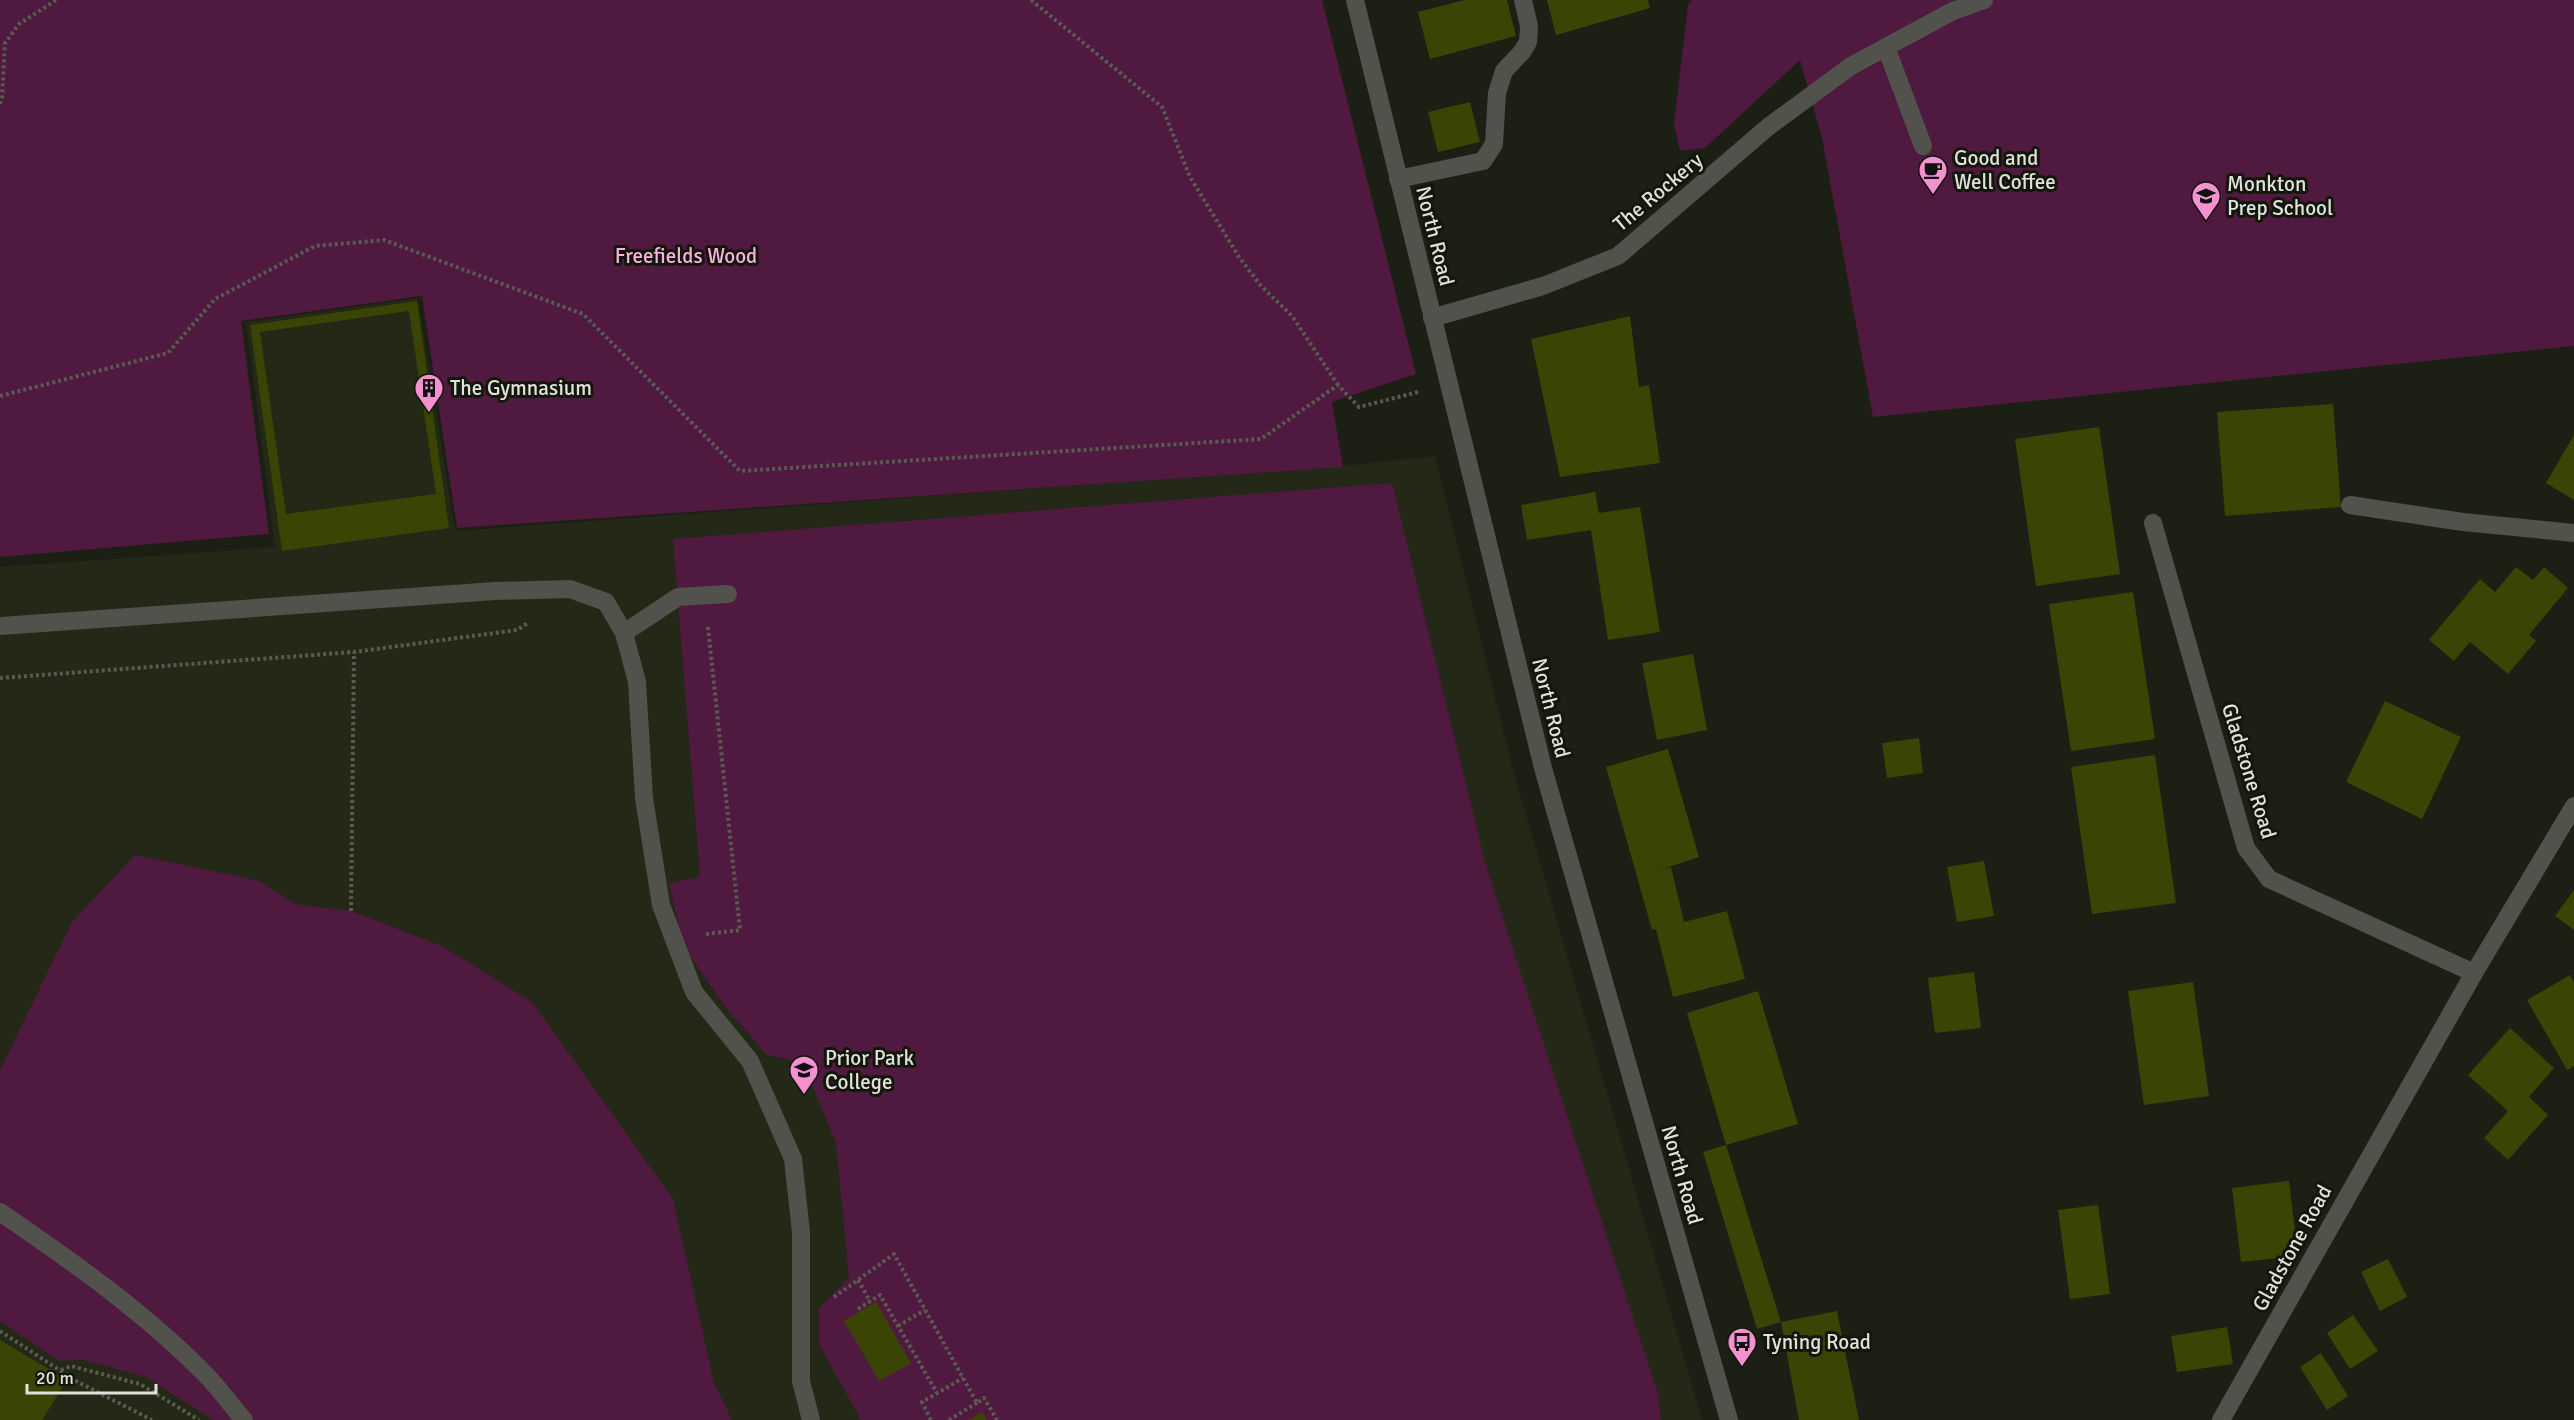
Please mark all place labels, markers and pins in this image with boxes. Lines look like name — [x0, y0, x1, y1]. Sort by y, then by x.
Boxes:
place label: Good and Well Coffee — [1954, 145, 2056, 195]
cafe icon: Good and Well Coffee — [1917, 154, 1949, 196]
place label: Monkton Prep School — [2227, 171, 2333, 221]
school or university icon: Monkton Prep School — [2190, 180, 2222, 222]
building icon: The Gymnasium — [413, 372, 445, 414]
place label: The Gymnasium — [450, 375, 592, 401]
place label: Prior Park College — [825, 1045, 914, 1095]
school or university icon: Prior Park College — [788, 1054, 820, 1096]
bus stop icon: Tyning Road — [1726, 1326, 1758, 1368]
place label: Tyning Road — [1763, 1329, 1871, 1355]

